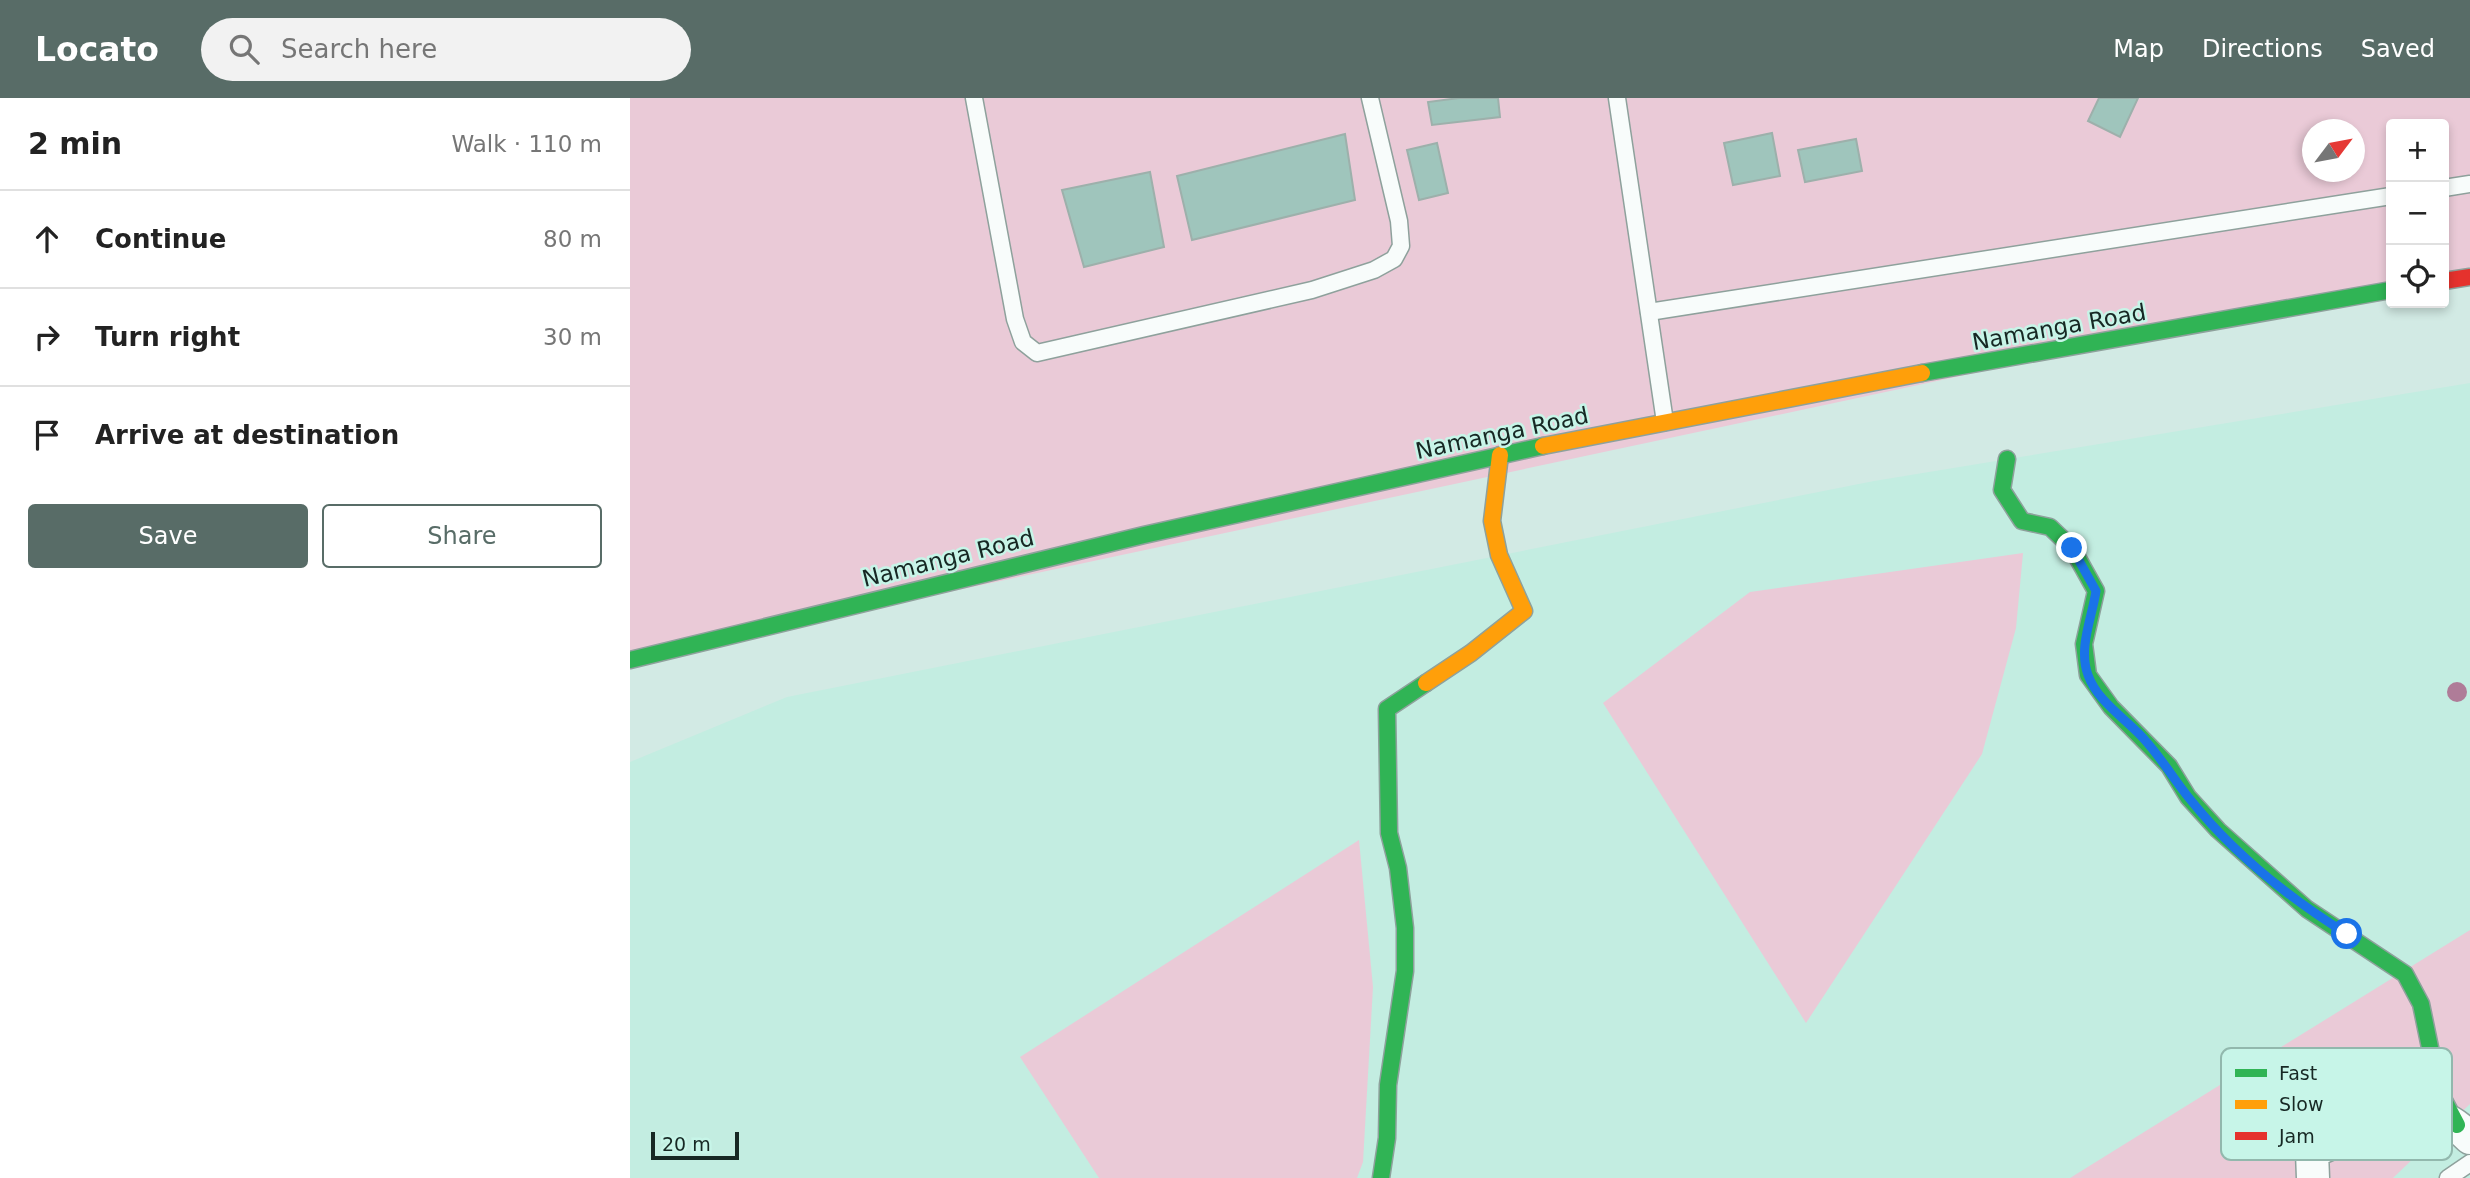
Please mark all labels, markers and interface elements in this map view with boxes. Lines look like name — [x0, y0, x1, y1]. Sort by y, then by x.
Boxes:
search box — [201, 18, 691, 81]
text: Locato — [35, 30, 159, 69]
icon: search — [225, 30, 263, 68]
text: Search here — [281, 34, 437, 64]
text: Map — [2113, 35, 2164, 63]
text: Directions — [2202, 35, 2323, 63]
text: Saved — [2361, 35, 2435, 63]
north arrow — [2302, 119, 2365, 182]
map controls — [2386, 119, 2449, 308]
button: + — [2386, 119, 2449, 182]
text: 2 min — [28, 126, 122, 161]
text: Walk · 110 m — [451, 131, 602, 157]
button: − — [2386, 182, 2449, 245]
icon: ahead — [28, 220, 66, 258]
text: Continue — [95, 224, 226, 254]
text: 80 m — [543, 226, 602, 252]
button: locate — [2386, 245, 2449, 308]
street label: Namanga Road — [1970, 299, 2148, 355]
icon: right — [28, 318, 66, 356]
text: Turn right — [95, 322, 240, 352]
text: 30 m — [543, 324, 602, 350]
street label: Namanga Road — [1413, 402, 1591, 464]
icon: arrive — [28, 416, 66, 454]
text: Arrive at destination — [95, 420, 399, 450]
button: Save — [28, 504, 308, 568]
button: Share — [322, 504, 602, 568]
street label: Namanga Road — [859, 524, 1037, 592]
route end — [2056, 532, 2087, 563]
route start — [2331, 918, 2362, 949]
legend — [2221, 1048, 2452, 1160]
text: Fast — [2279, 1062, 2317, 1084]
text: Slow — [2279, 1093, 2324, 1115]
text: Jam — [2278, 1125, 2315, 1147]
scale bar — [651, 1129, 738, 1161]
text: 20 m — [662, 1133, 711, 1155]

